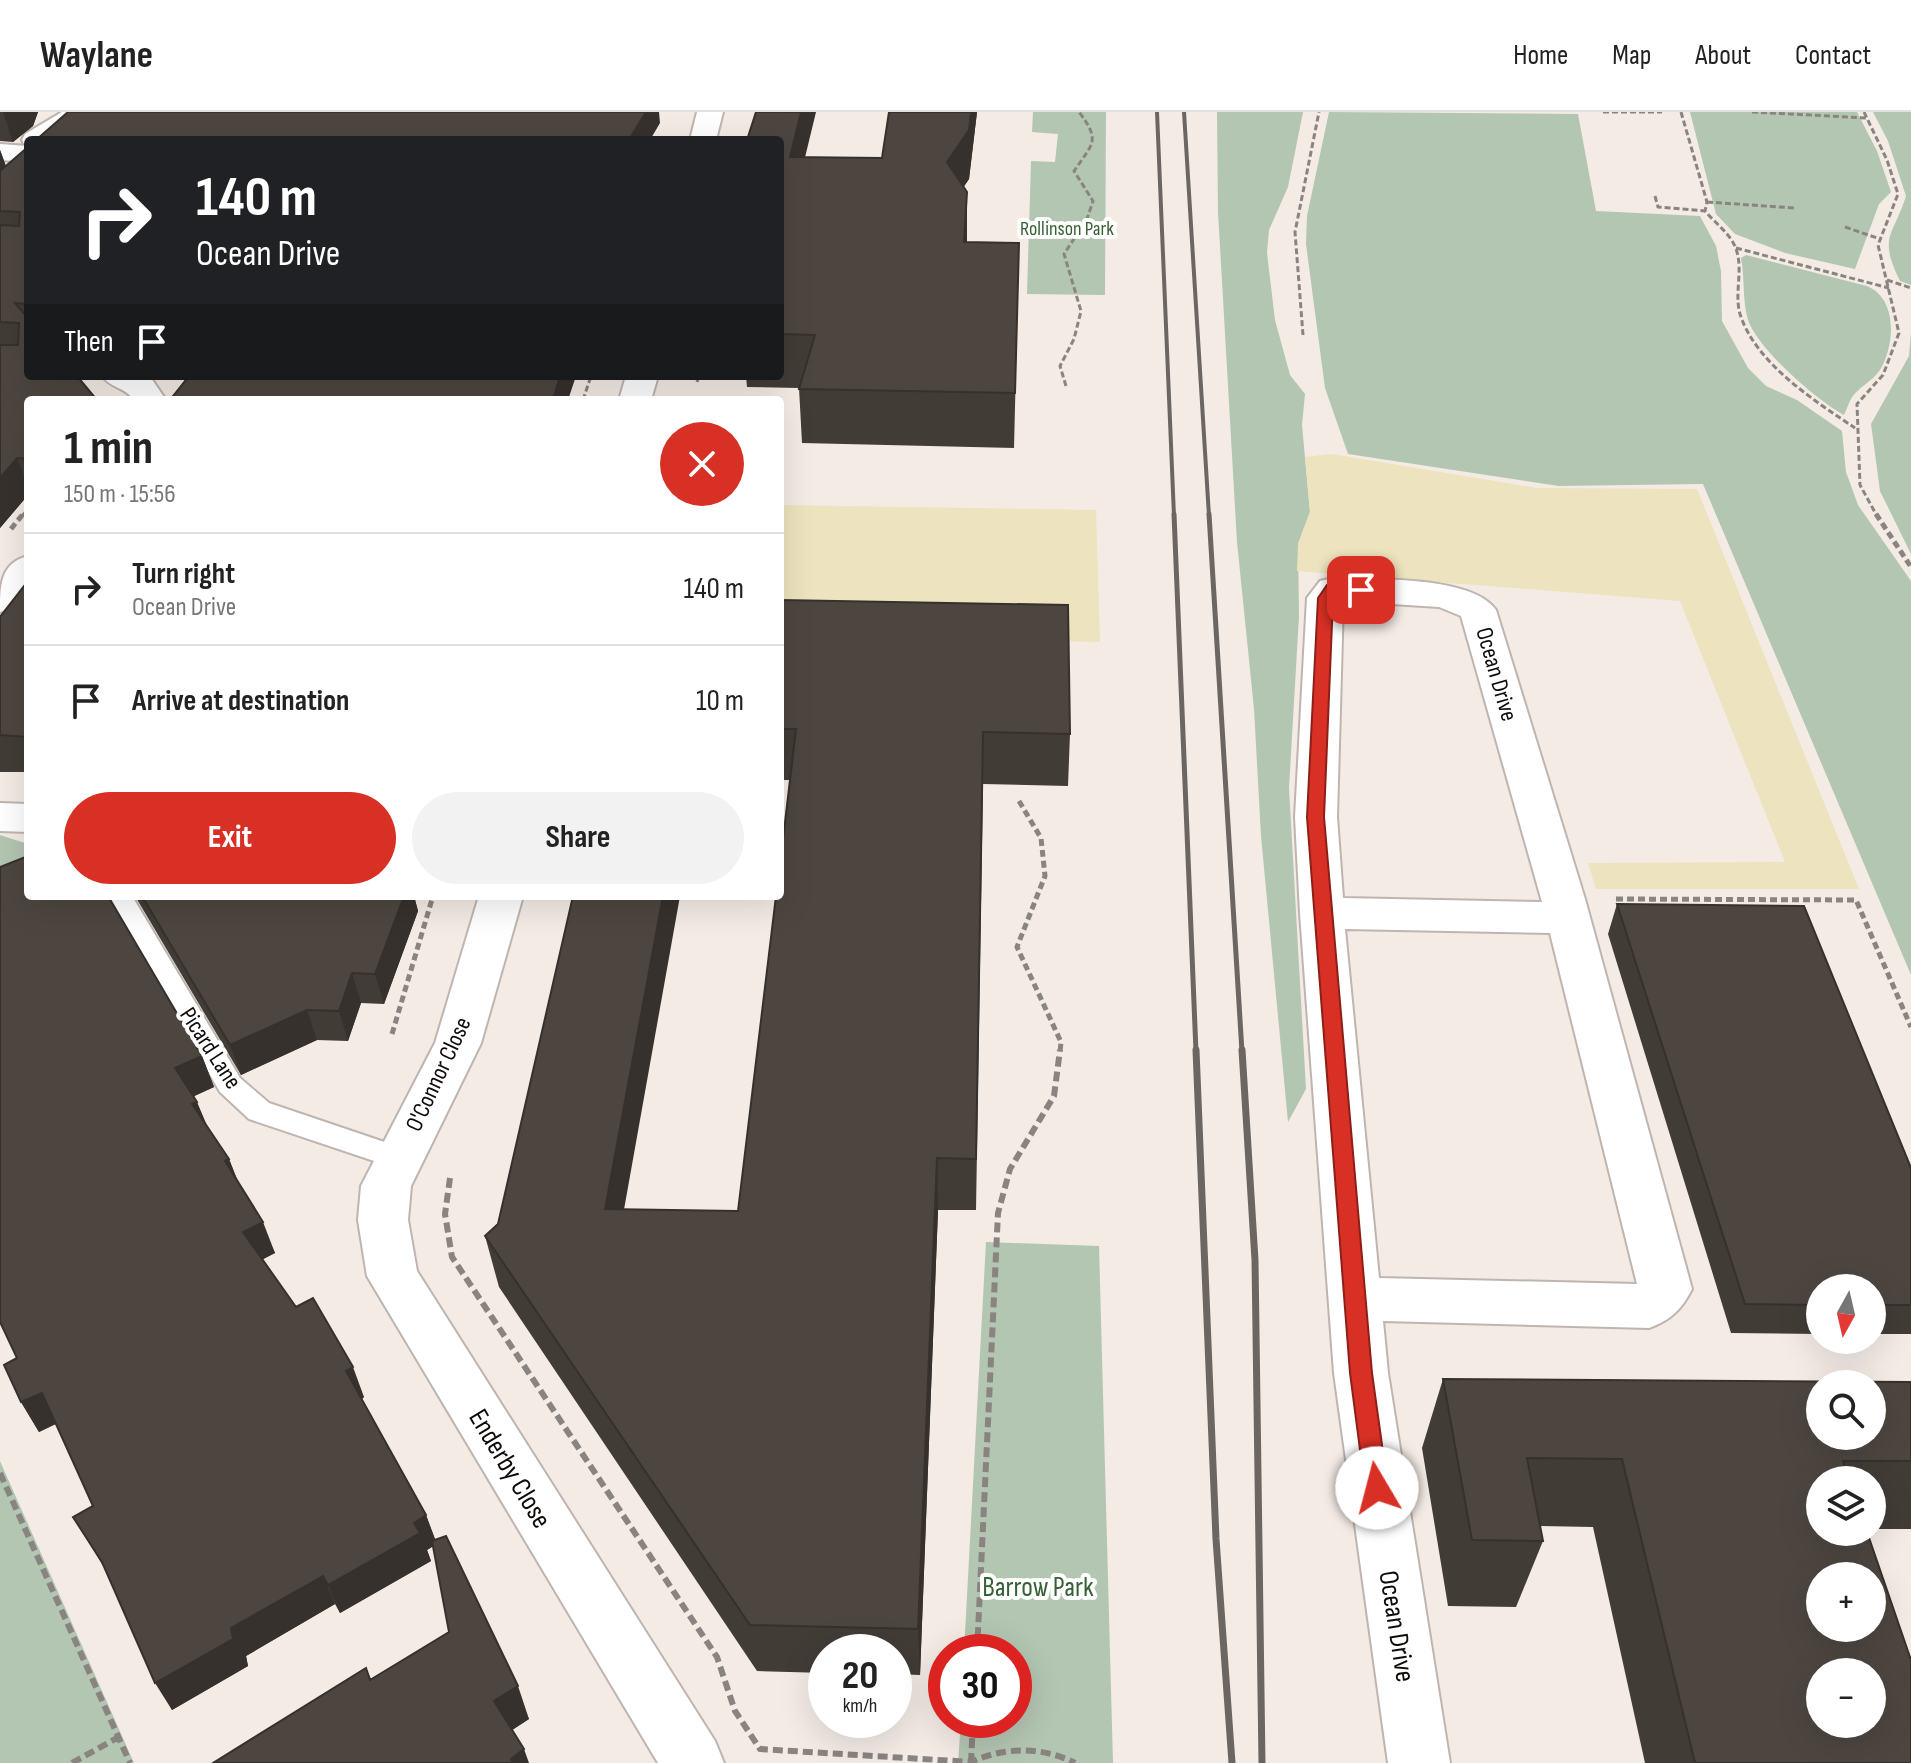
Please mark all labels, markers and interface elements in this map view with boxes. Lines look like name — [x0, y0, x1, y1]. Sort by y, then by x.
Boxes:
text: Waylane — [40, 33, 153, 78]
text: Home — [1513, 39, 1568, 72]
text: Map — [1612, 39, 1651, 72]
text: About — [1695, 39, 1751, 72]
text: Contact — [1795, 39, 1871, 72]
text: 140 m — [196, 165, 317, 232]
icon: right — [64, 168, 168, 272]
park label: Rollinson Park — [1020, 217, 1114, 241]
text: Ocean Drive — [196, 233, 340, 276]
icon: arrive — [130, 320, 174, 364]
text: Then — [64, 324, 114, 360]
text: 1 min — [64, 420, 153, 477]
button: close — [660, 422, 744, 506]
text: 150 m · 15:56 — [64, 479, 176, 510]
text: Turn right — [132, 556, 235, 592]
pin — [1327, 556, 1395, 624]
icon: right — [64, 567, 108, 611]
icon: arrive — [1339, 568, 1383, 612]
text: 140 m — [684, 571, 744, 607]
text: Ocean Drive — [132, 592, 236, 623]
street label: Ocean Drive — [1469, 624, 1524, 724]
icon: arrive — [64, 679, 108, 723]
text: Arrive at destination — [132, 683, 349, 719]
text: 10 m — [696, 683, 744, 719]
button: Exit — [64, 792, 396, 884]
button: Share — [412, 792, 744, 884]
street label: Picard Lane — [174, 1002, 248, 1095]
street label: O'Connor Close — [399, 1013, 477, 1136]
north arrow — [1806, 1274, 1886, 1354]
map controls — [1806, 1274, 1886, 1738]
button: search — [1806, 1370, 1886, 1450]
street label: Enderby Close — [461, 1403, 558, 1534]
position arrow — [1335, 1446, 1419, 1530]
button: layers — [1806, 1466, 1886, 1546]
button: + — [1806, 1562, 1886, 1642]
street label: Ocean Drive — [1371, 1568, 1422, 1684]
park label: Barrow Park — [982, 1571, 1094, 1604]
speed limit sign: 30 — [928, 1634, 1032, 1738]
text: 20 — [842, 1652, 878, 1700]
button: − — [1806, 1658, 1886, 1738]
text: km/h — [843, 1694, 877, 1718]

